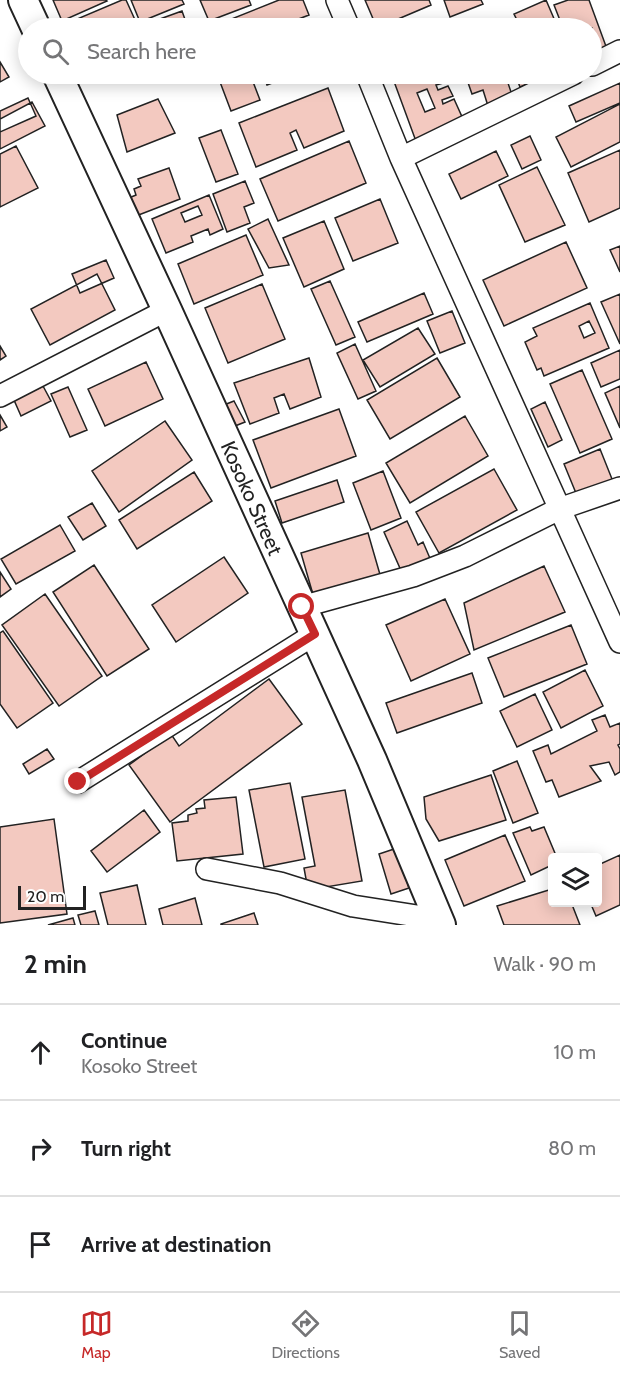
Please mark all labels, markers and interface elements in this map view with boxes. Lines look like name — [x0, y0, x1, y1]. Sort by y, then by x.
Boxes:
search box — [18, 18, 602, 84]
icon: search — [39, 35, 72, 68]
text: Search here — [87, 38, 196, 65]
street label: Kosoko Street — [216, 437, 288, 559]
route start — [288, 593, 314, 619]
route end — [64, 768, 90, 794]
map controls — [548, 853, 602, 907]
button: layers — [548, 853, 602, 907]
scale bar — [18, 883, 86, 910]
text: 20 m — [27, 887, 64, 906]
text: 2 min — [24, 948, 87, 980]
text: Walk · 90 m — [493, 952, 596, 976]
text: Continue — [81, 1027, 167, 1054]
icon: ahead — [24, 1036, 57, 1069]
text: 10 m — [553, 1040, 596, 1064]
text: Kosoko Street — [81, 1054, 197, 1078]
icon: right — [24, 1132, 57, 1165]
text: Turn right — [81, 1135, 171, 1162]
text: 80 m — [548, 1136, 596, 1160]
icon: arrive — [24, 1228, 57, 1261]
text: Arrive at destination — [81, 1231, 271, 1258]
tab: Map — [80, 1307, 113, 1362]
tab: Directions — [272, 1307, 340, 1362]
tab: Saved — [499, 1307, 540, 1362]

